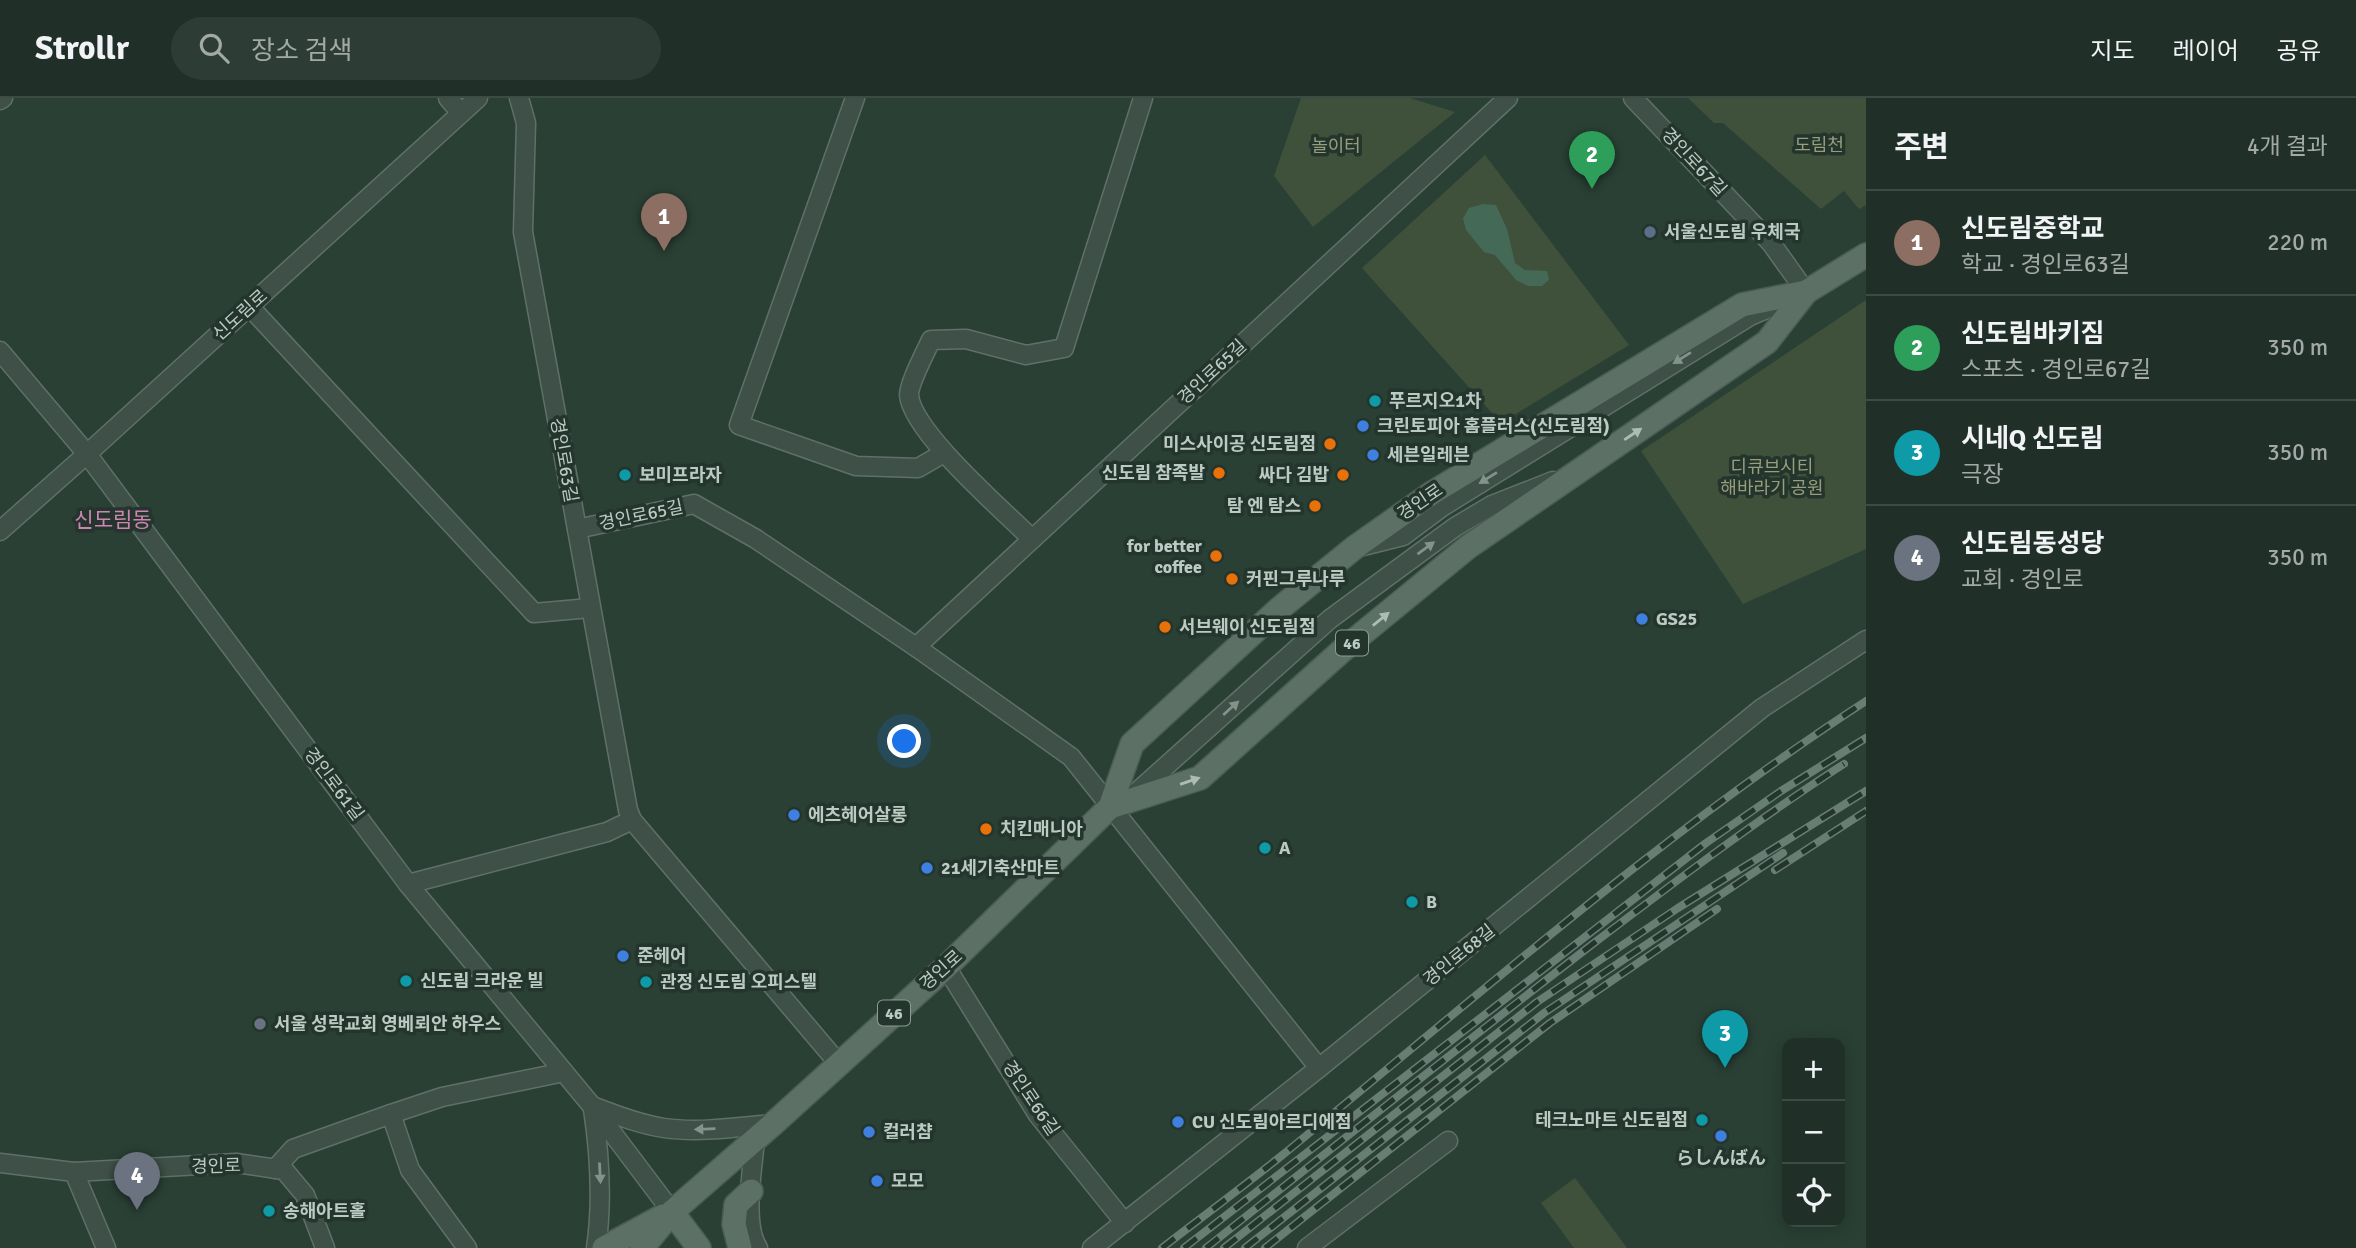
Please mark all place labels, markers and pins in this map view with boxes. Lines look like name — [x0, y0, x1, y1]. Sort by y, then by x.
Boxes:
pin: 2 — [1569, 131, 1615, 189]
pin: 1 — [641, 193, 687, 251]
place label: 서울신도림 우체국 — [1664, 221, 1800, 243]
marker: 서울신도림 우체국 — [1642, 224, 1658, 240]
place label: 푸르지오1차 — [1389, 390, 1482, 412]
marker: 푸르지오1차 — [1367, 393, 1383, 409]
place label: 크린토피아 홈플러스(신도림점) — [1377, 415, 1610, 437]
marker: 크린토피아 홈플러스(신도림점) — [1355, 418, 1371, 434]
place label: 미스사이공 신도림점 — [1163, 433, 1316, 455]
marker: 미스사이공 신도림점 — [1322, 436, 1338, 452]
place label: 세븐일레븐 — [1387, 444, 1470, 466]
marker: 세븐일레븐 — [1365, 447, 1381, 463]
place label: 신도림 참족발 — [1102, 462, 1205, 484]
place label: 보미프라자 — [639, 464, 722, 486]
place label: 싸다 김밥 — [1259, 464, 1329, 486]
marker: 신도림 참족발 — [1211, 465, 1227, 481]
marker: 보미프라자 — [617, 467, 633, 483]
marker: 싸다 김밥 — [1335, 467, 1351, 483]
place label: 탐 엔 탐스 — [1227, 495, 1301, 517]
marker: 탐 엔 탐스 — [1307, 498, 1323, 514]
place label: for better coffee — [1126, 535, 1203, 578]
marker: for better coffee — [1208, 548, 1224, 564]
place label: 커핀그루나루 — [1246, 568, 1345, 590]
marker: 커핀그루나루 — [1224, 571, 1240, 587]
place label: GS25 — [1656, 608, 1697, 630]
marker: GS25 — [1634, 611, 1650, 627]
place label: 서브웨이 신도림점 — [1179, 616, 1315, 638]
marker: 서브웨이 신도림점 — [1157, 619, 1173, 635]
place label: 에츠헤어살롱 — [808, 804, 907, 826]
marker: 에츠헤어살롱 — [786, 807, 802, 823]
place label: 치킨매니아 — [1000, 818, 1083, 840]
marker: 치킨매니아 — [978, 821, 994, 837]
place label: A — [1279, 837, 1291, 859]
marker: A — [1257, 840, 1273, 856]
place label: 21세기축산마트 — [941, 857, 1060, 879]
marker: 21세기축산마트 — [919, 860, 935, 876]
place label: B — [1426, 891, 1437, 913]
marker: B — [1404, 894, 1420, 910]
place label: 준헤어 — [637, 945, 687, 967]
marker: 준헤어 — [615, 948, 631, 964]
place label: 신도림 크라운 빌 — [420, 970, 544, 992]
place label: 관정 신도림 오피스텔 — [660, 971, 817, 993]
marker: 신도림 크라운 빌 — [398, 973, 414, 989]
marker: 관정 신도림 오피스텔 — [638, 974, 654, 990]
pin: 3 — [1702, 1010, 1748, 1068]
place label: 서울 성락교회 영베뢰안 하우스 — [274, 1013, 501, 1035]
marker: 서울 성락교회 영베뢰안 하우스 — [252, 1016, 268, 1032]
place label: 테크노마트 신도림점 — [1535, 1109, 1688, 1131]
place label: CU 신도림아르디에점 — [1192, 1111, 1352, 1133]
marker: 테크노마트 신도림점 — [1694, 1112, 1710, 1128]
marker: CU 신도림아르디에점 — [1170, 1114, 1186, 1130]
place label: 컬러챰 — [883, 1121, 933, 1143]
marker: 컬러챰 — [861, 1124, 877, 1140]
marker: らしんばん — [1713, 1128, 1729, 1144]
place label: らしんばん — [1676, 1147, 1766, 1169]
pin: 4 — [114, 1152, 160, 1210]
place label: 모모 — [891, 1170, 924, 1192]
marker: 모모 — [869, 1173, 885, 1189]
place label: 송해아트홀 — [283, 1200, 366, 1222]
marker: 송해아트홀 — [261, 1203, 277, 1219]

